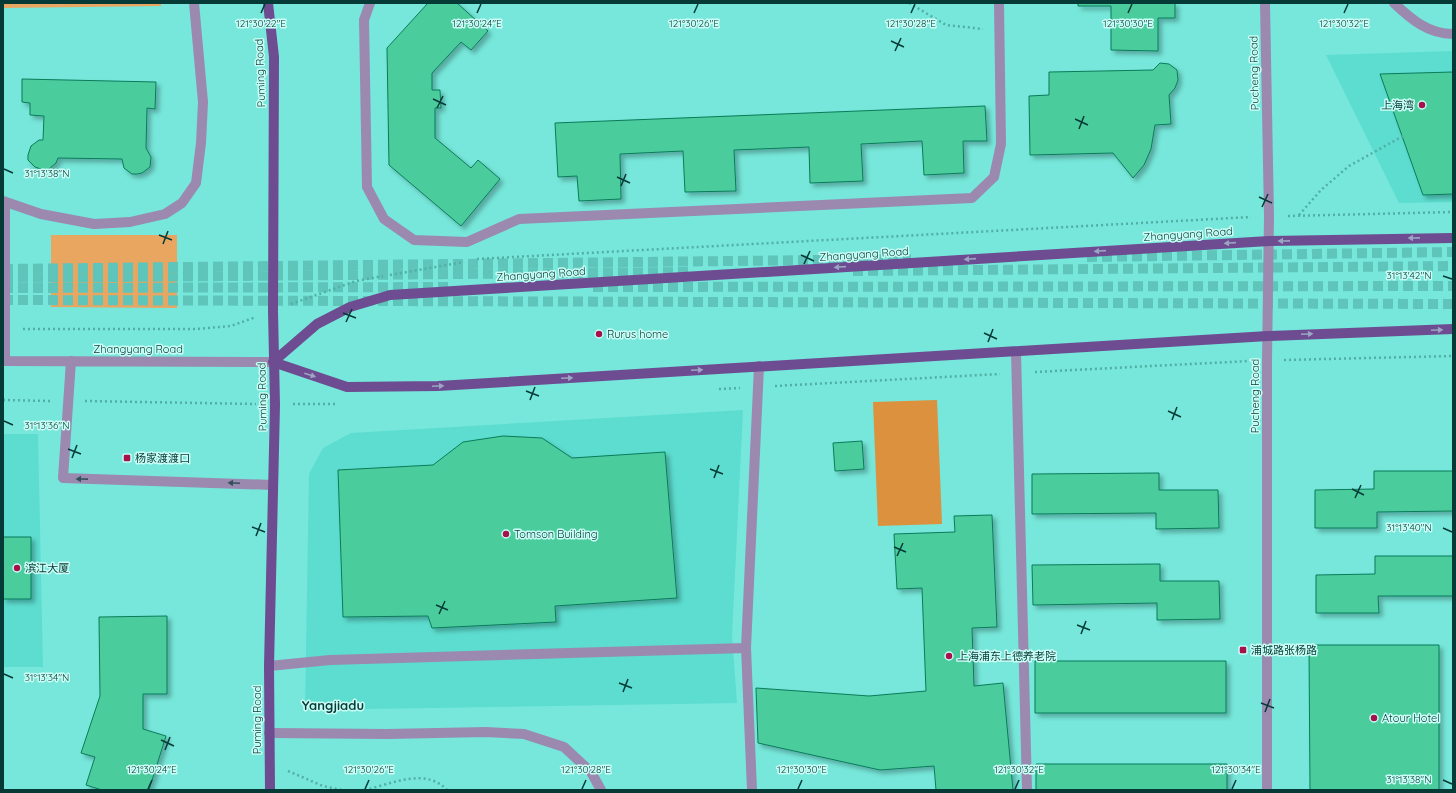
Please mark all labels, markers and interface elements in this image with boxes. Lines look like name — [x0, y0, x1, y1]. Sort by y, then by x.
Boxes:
text: 121°30'22"E — [236, 17, 286, 30]
text: 121°30'24"E — [452, 17, 502, 30]
text: 121°30'26"E — [669, 17, 719, 30]
text: 121°30'28"E — [886, 17, 936, 30]
text: 121°30'30"E — [1103, 17, 1153, 30]
text: 121°30'32"E — [1319, 17, 1369, 30]
street label: Pucheng Road — [1246, 36, 1262, 110]
street label: Puming Road — [252, 38, 268, 108]
place label: 上海湾 — [1381, 98, 1414, 112]
marker: 上海湾 — [1417, 100, 1427, 110]
text: 31°13'38"N — [25, 167, 69, 180]
street label: Zhangyang Road — [1143, 224, 1233, 244]
one-way arrow — [1408, 235, 1420, 242]
one-way arrow — [1278, 237, 1290, 244]
one-way arrow — [1224, 240, 1236, 247]
street label: Zhangyang Road — [819, 244, 909, 264]
one-way arrow — [1094, 248, 1106, 255]
one-way arrow — [964, 256, 976, 263]
street label: Zhangyang Road — [496, 264, 586, 284]
one-way arrow — [834, 264, 846, 271]
text: 31°13'42"N — [1386, 269, 1432, 282]
place label: Rurus home — [607, 327, 668, 341]
one-way arrow — [1431, 327, 1444, 333]
marker: Rurus home — [594, 329, 604, 339]
one-way arrow — [1301, 331, 1313, 338]
street label: Zhangyang Road — [93, 342, 183, 356]
street label: Pucheng Road — [1248, 359, 1262, 433]
street label: Puming Road — [254, 363, 270, 431]
one-way arrow — [691, 367, 704, 373]
one-way arrow — [304, 372, 316, 378]
one-way arrow — [561, 374, 573, 381]
one-way arrow — [432, 382, 444, 389]
text: 31°13'36"N — [25, 419, 69, 432]
place label: 杨家渡渡口 — [135, 451, 190, 465]
marker: 杨家渡渡口 — [122, 453, 132, 463]
one-way arrow — [75, 476, 88, 482]
one-way arrow — [227, 480, 240, 486]
text: 31°13'40"N — [1386, 521, 1432, 534]
place label: Tomson Building — [514, 527, 598, 541]
marker: Tomson Building — [501, 529, 511, 539]
place label: 滨江大厦 — [25, 561, 69, 575]
marker: 滨江大厦 — [12, 563, 22, 573]
place label: 浦城路张杨路 — [1251, 643, 1317, 657]
marker: 浦城路张杨路 — [1238, 645, 1248, 655]
place label: 上海浦东上德养老院 — [957, 649, 1056, 663]
marker: 上海浦东上德养老院 — [944, 651, 954, 661]
text: 31°13'34"N — [25, 671, 69, 684]
street label: Puming Road — [250, 686, 264, 754]
district label: Yangjiadu — [302, 697, 364, 713]
place label: Atour Hotel — [1382, 711, 1440, 725]
marker: Atour Hotel — [1369, 713, 1379, 723]
text: 121°30'24"E — [127, 763, 177, 776]
text: 121°30'26"E — [344, 763, 394, 776]
text: 121°30'28"E — [561, 763, 611, 776]
text: 121°30'30"E — [777, 763, 827, 776]
text: 121°30'32"E — [994, 763, 1044, 776]
text: 121°30'34"E — [1211, 763, 1261, 776]
text: 31°13'38"N — [1387, 773, 1431, 786]

